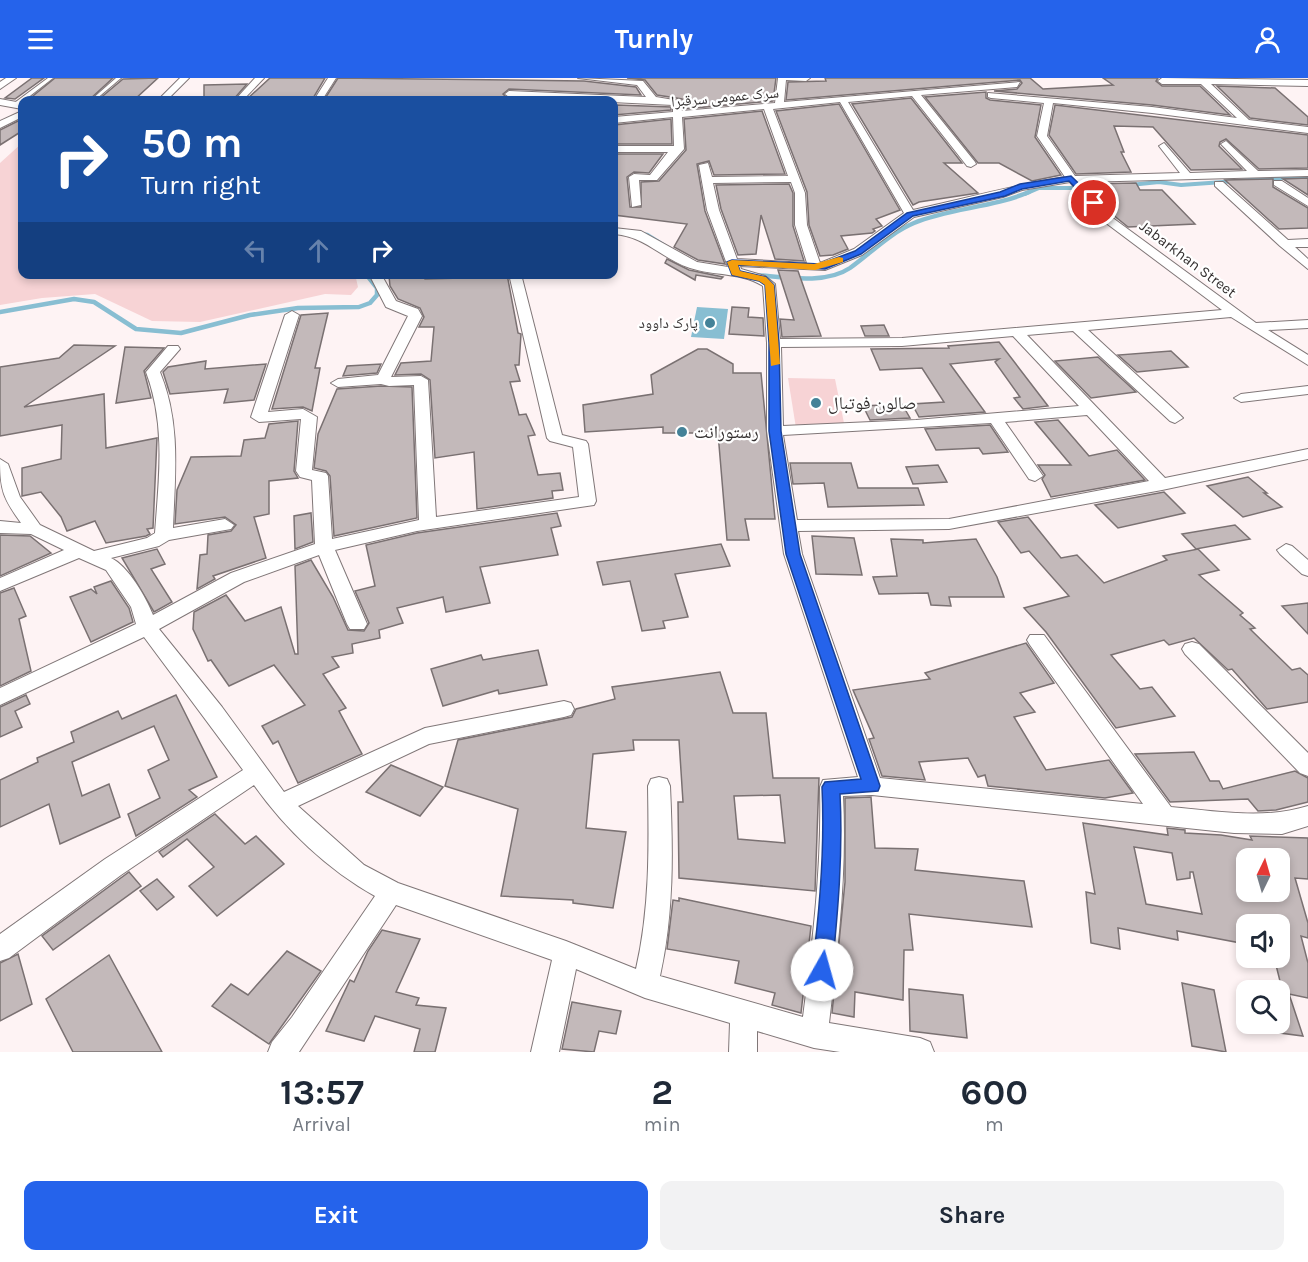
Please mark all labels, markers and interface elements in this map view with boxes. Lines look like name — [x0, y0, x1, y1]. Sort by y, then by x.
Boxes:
icon: menu — [24, 23, 57, 56]
text: Turnly — [615, 23, 693, 55]
icon: person — [1251, 23, 1284, 56]
street label: سرک عمومی سرقبرا — [670, 83, 780, 112]
text: 50 m — [141, 118, 243, 168]
icon: right — [42, 120, 120, 198]
text: Turn right — [141, 169, 261, 201]
pin — [1068, 177, 1119, 228]
icon: arrive — [1077, 186, 1110, 219]
street label: Jabarkhan Street — [1136, 217, 1240, 301]
icon: left — [239, 234, 272, 267]
icon: ahead — [302, 234, 335, 267]
icon: right — [365, 234, 398, 267]
place label: پارک داوود — [639, 314, 698, 332]
marker: پارک داوود — [703, 316, 717, 330]
place label: صالون فوتبال — [828, 392, 916, 414]
marker: صالون فوتبال — [809, 396, 823, 410]
place label: رستورانت — [694, 421, 759, 443]
marker: رستورانت — [675, 425, 689, 439]
north arrow — [1236, 848, 1290, 902]
map controls — [1236, 848, 1290, 1034]
button: sound — [1236, 914, 1290, 968]
position arrow — [790, 938, 854, 1002]
button: search — [1236, 980, 1290, 1034]
text: 13:57 — [280, 1071, 364, 1113]
text: 2 — [651, 1071, 673, 1113]
text: 600 — [961, 1071, 1028, 1113]
text: Arrival — [293, 1113, 351, 1136]
text: min — [644, 1113, 681, 1136]
text: m — [985, 1113, 1004, 1136]
button: Exit — [24, 1181, 648, 1250]
button: Share — [660, 1181, 1284, 1250]

